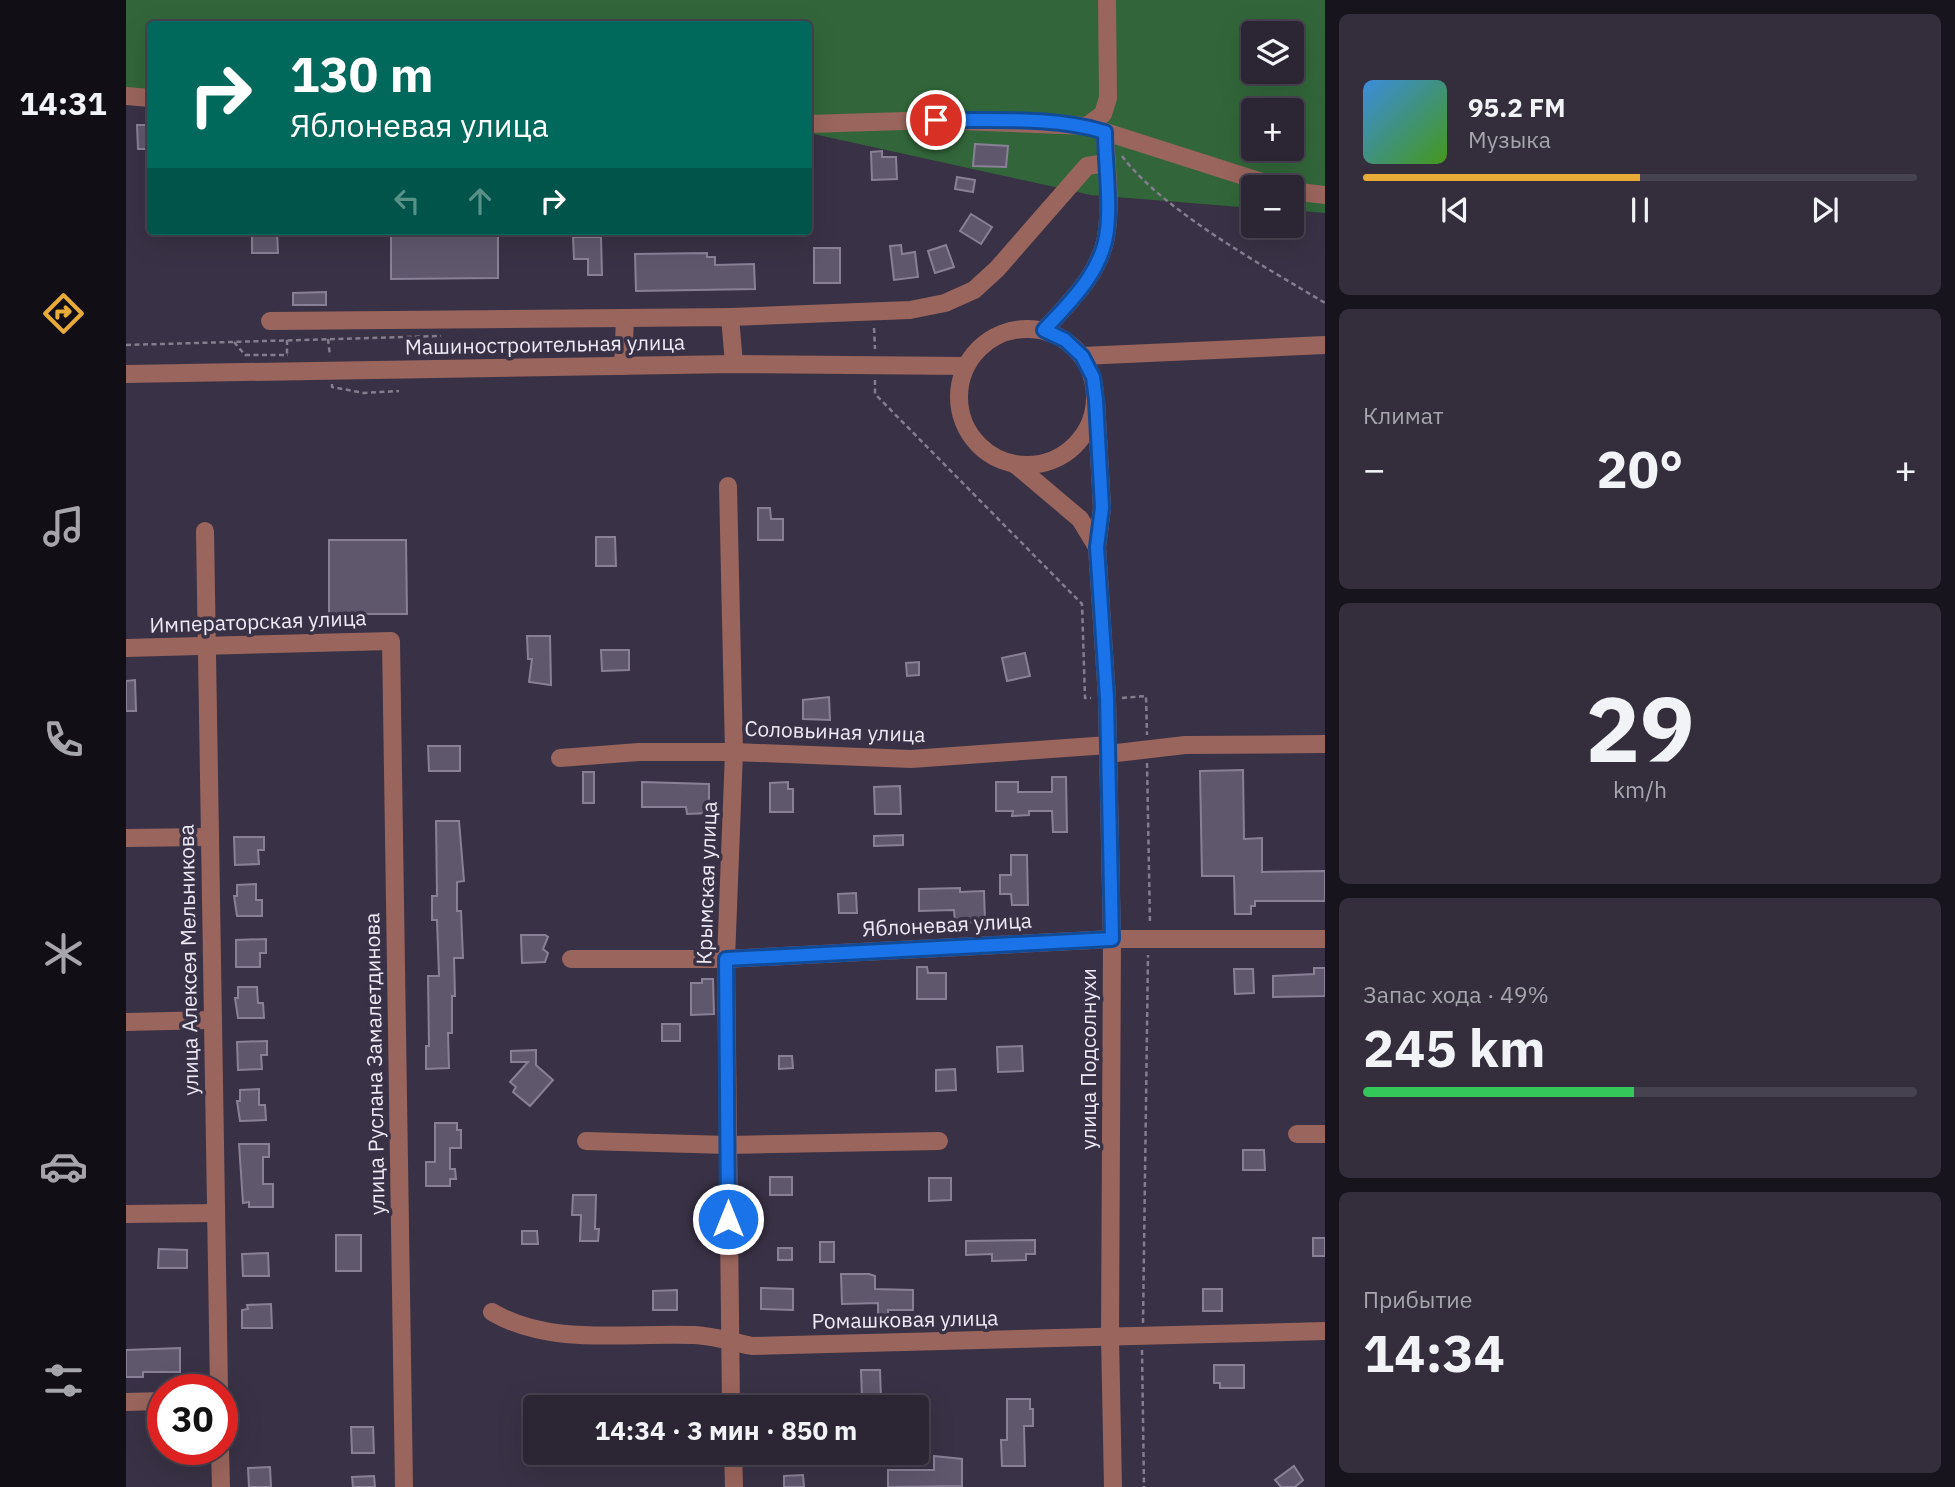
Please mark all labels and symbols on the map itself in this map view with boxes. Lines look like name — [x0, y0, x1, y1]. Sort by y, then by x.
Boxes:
pin — [906, 90, 966, 150]
street label: Машиностроительная улица — [405, 328, 685, 360]
street label: Императорская улица — [149, 603, 367, 639]
street label: Соловьиная улица — [744, 714, 926, 748]
street label: Крымская улица — [689, 801, 723, 965]
street label: улица Алексея Мельникова — [172, 824, 204, 1096]
street label: Яблоневая улица — [861, 906, 1033, 942]
street label: улица Руслана Замалетдинова — [357, 913, 391, 1216]
street label: улица Подсолнухи — [1074, 968, 1102, 1150]
position arrow — [691, 1182, 765, 1256]
street label: Ромашковая улица — [811, 1303, 999, 1335]
speed limit sign: 30 — [147, 1374, 238, 1465]

